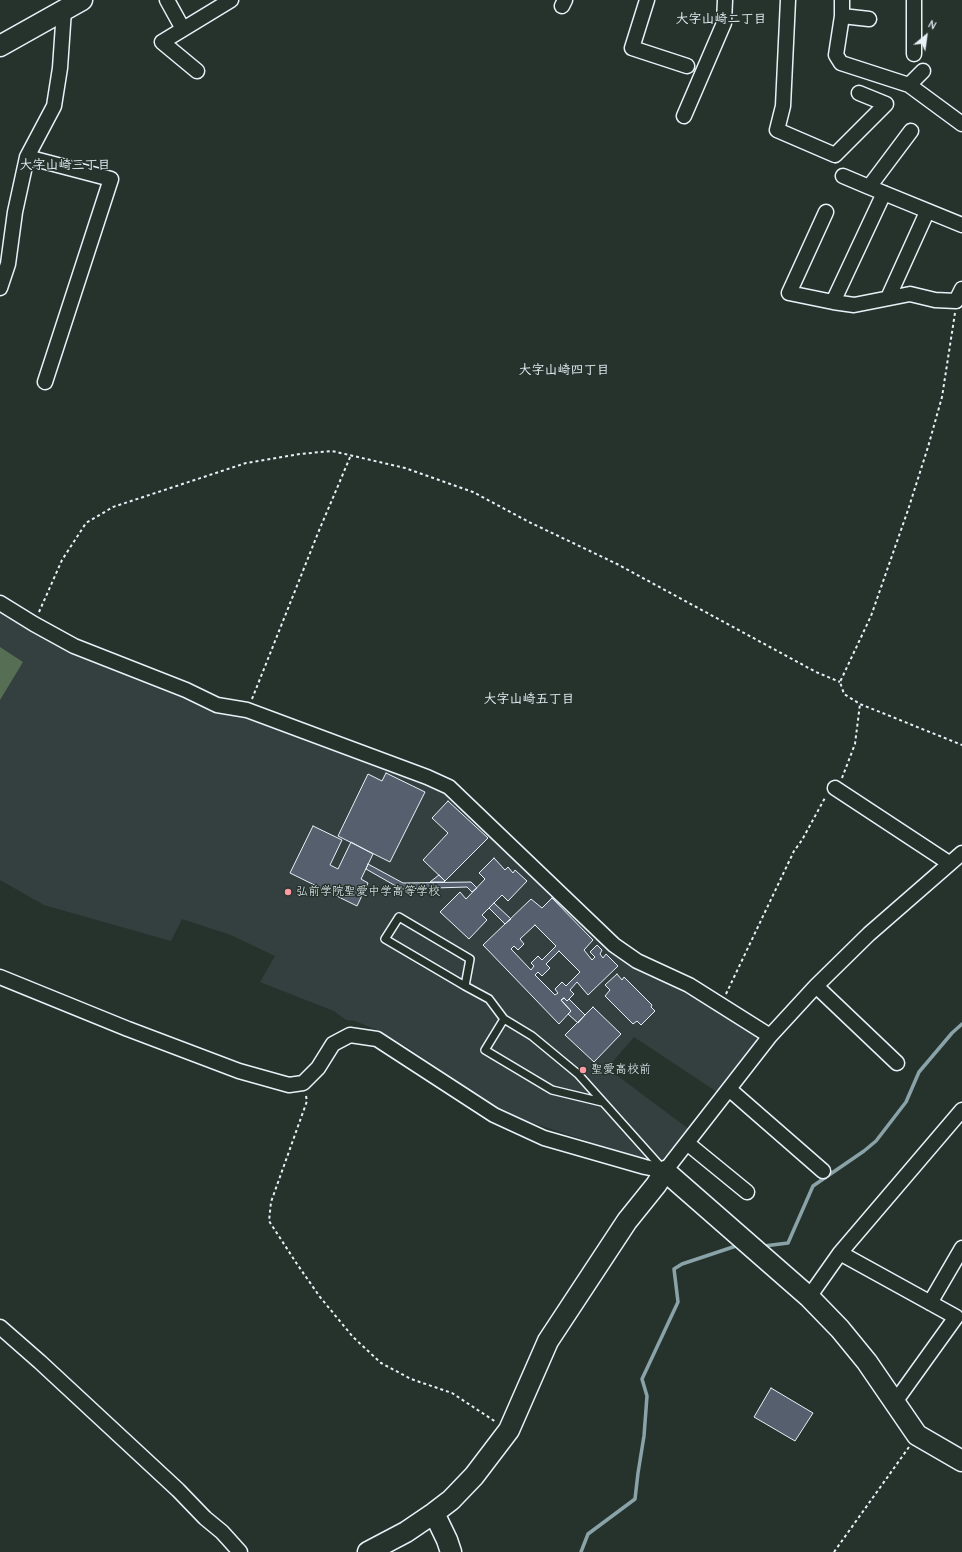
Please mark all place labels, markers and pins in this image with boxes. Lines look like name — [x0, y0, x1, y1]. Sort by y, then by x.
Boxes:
place label: 弘前学院聖愛中学高等学校 — [296, 885, 440, 899]
marker: 弘前学院聖愛中学高等学校 — [283, 887, 293, 897]
place label: 聖愛高校前 — [591, 1063, 651, 1077]
marker: 聖愛高校前 — [578, 1065, 588, 1075]

